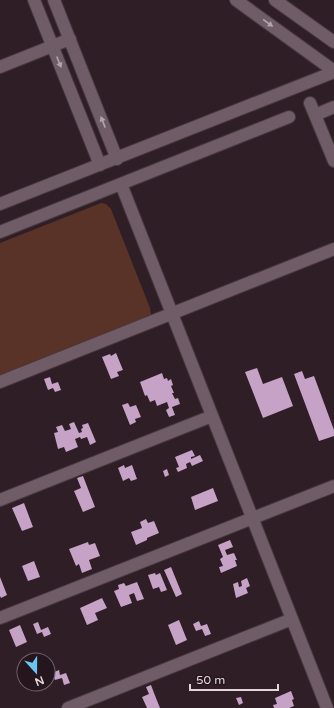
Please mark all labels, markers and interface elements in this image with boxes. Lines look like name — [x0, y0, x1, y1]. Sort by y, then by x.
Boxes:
one-way arrow — [262, 19, 273, 27]
one-way arrow — [57, 57, 63, 69]
one-way arrow — [99, 116, 105, 128]
north arrow — [16, 652, 56, 692]
scale bar — [190, 666, 278, 692]
text: N — [33, 673, 46, 689]
text: 50 m — [196, 673, 225, 687]

